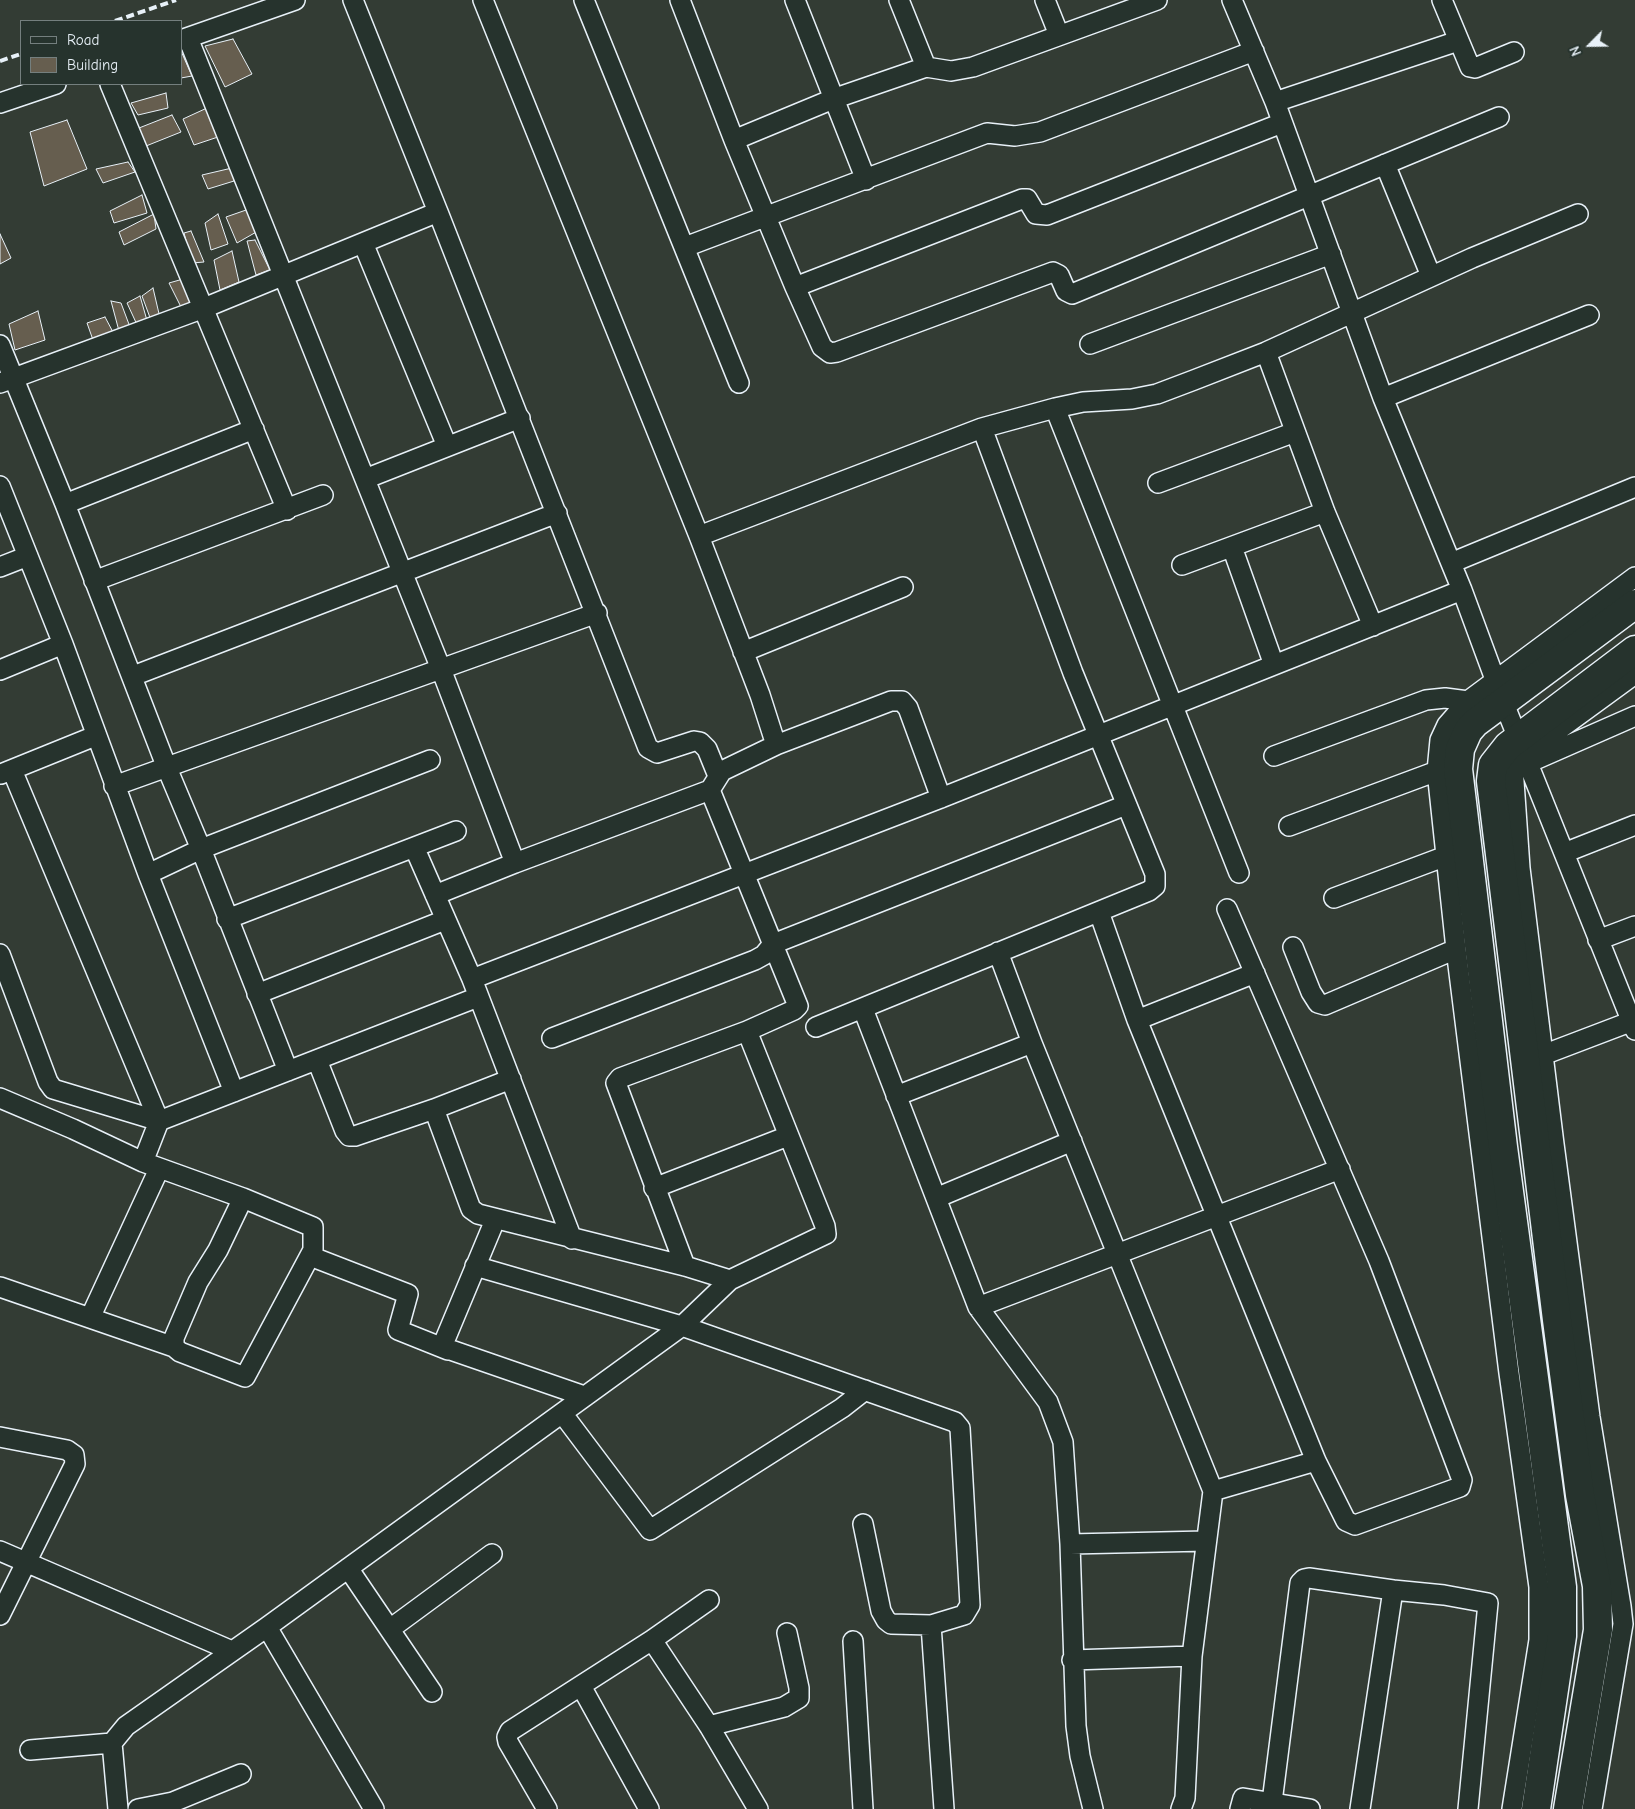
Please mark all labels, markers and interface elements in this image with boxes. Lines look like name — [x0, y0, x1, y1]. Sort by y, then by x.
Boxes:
legend — [20, 20, 182, 85]
north arrow — [1565, 20, 1615, 70]
text: Road — [67, 31, 99, 49]
text: N — [1566, 44, 1585, 59]
text: Building — [67, 56, 118, 74]

